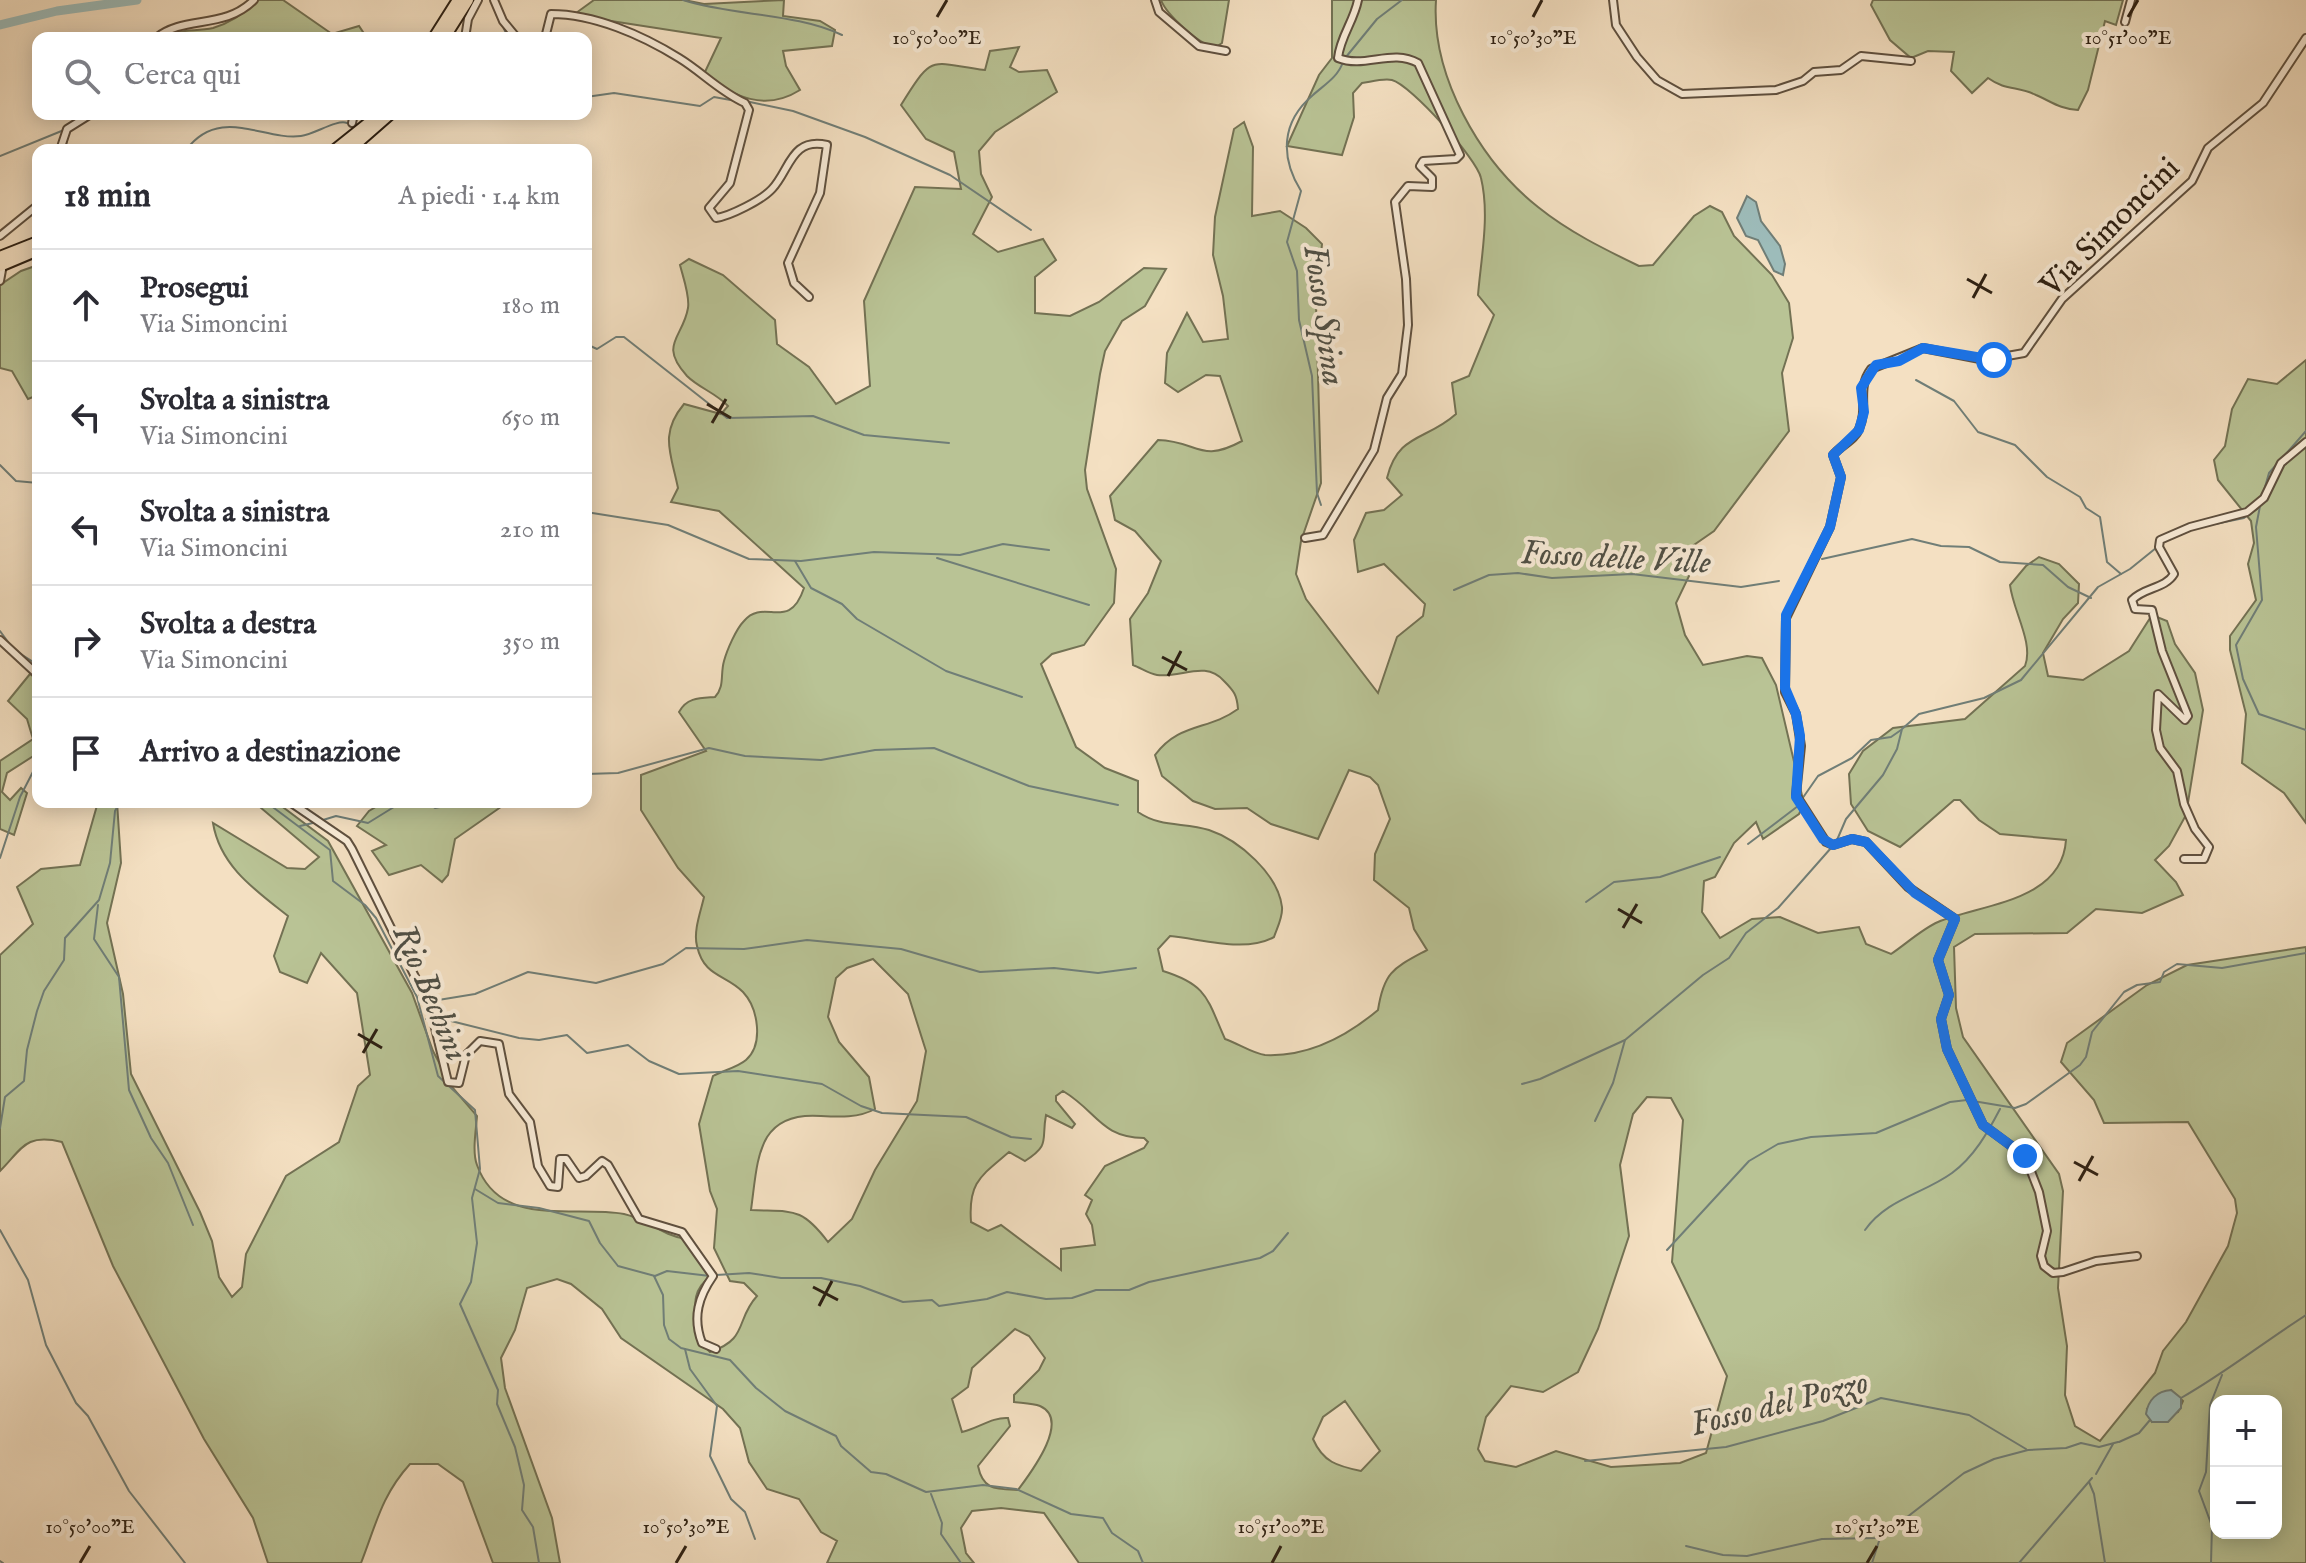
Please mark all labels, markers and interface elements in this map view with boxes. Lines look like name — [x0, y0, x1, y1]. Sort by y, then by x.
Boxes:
text: 10°50'00"E — [892, 26, 982, 51]
text: 10°50'30"E — [1489, 26, 1577, 51]
text: 10°51'00"E — [2084, 26, 2172, 51]
search box — [32, 32, 592, 120]
icon: search — [60, 54, 104, 98]
text: Cerca qui — [124, 57, 241, 95]
street label: Via Simoncini — [2031, 149, 2190, 307]
text: 18 min — [64, 175, 151, 218]
text: A piedi · 1.4 km — [398, 180, 560, 213]
water label: Fosso Spina — [1292, 242, 1355, 389]
text: Prosegui — [140, 270, 249, 308]
icon: ahead — [64, 283, 108, 327]
text: 180 m — [502, 289, 560, 322]
text: Via Simoncini — [140, 308, 288, 341]
route start — [1976, 342, 2012, 378]
text: Svolta a sinistra — [140, 382, 329, 420]
icon: left — [64, 395, 108, 439]
text: 650 m — [501, 401, 560, 434]
text: Via Simoncini — [140, 420, 288, 453]
text: Svolta a sinistra — [140, 494, 329, 532]
icon: left — [64, 507, 108, 551]
text: 210 m — [500, 513, 560, 546]
text: Via Simoncini — [140, 532, 288, 565]
water label: Fosso delle Ville — [1520, 532, 1713, 585]
text: Svolta a destra — [140, 606, 316, 644]
icon: right — [64, 619, 108, 663]
text: 350 m — [502, 625, 560, 658]
text: Via Simoncini — [140, 644, 288, 677]
icon: arrive — [64, 731, 108, 775]
text: Arrivo a destinazione — [140, 734, 401, 772]
water label: Rio Bechini — [382, 918, 479, 1070]
route end — [2007, 1138, 2043, 1174]
water label: Fosso del Pozzo — [1686, 1362, 1873, 1447]
map controls — [2210, 1395, 2282, 1539]
button: + — [2210, 1395, 2282, 1467]
button: − — [2210, 1467, 2282, 1539]
text: 10°50'00"E — [45, 1515, 135, 1540]
text: 10°50'30"E — [642, 1515, 730, 1540]
text: 10°51'00"E — [1237, 1515, 1325, 1540]
text: 10°51'30"E — [1835, 1515, 1920, 1540]

